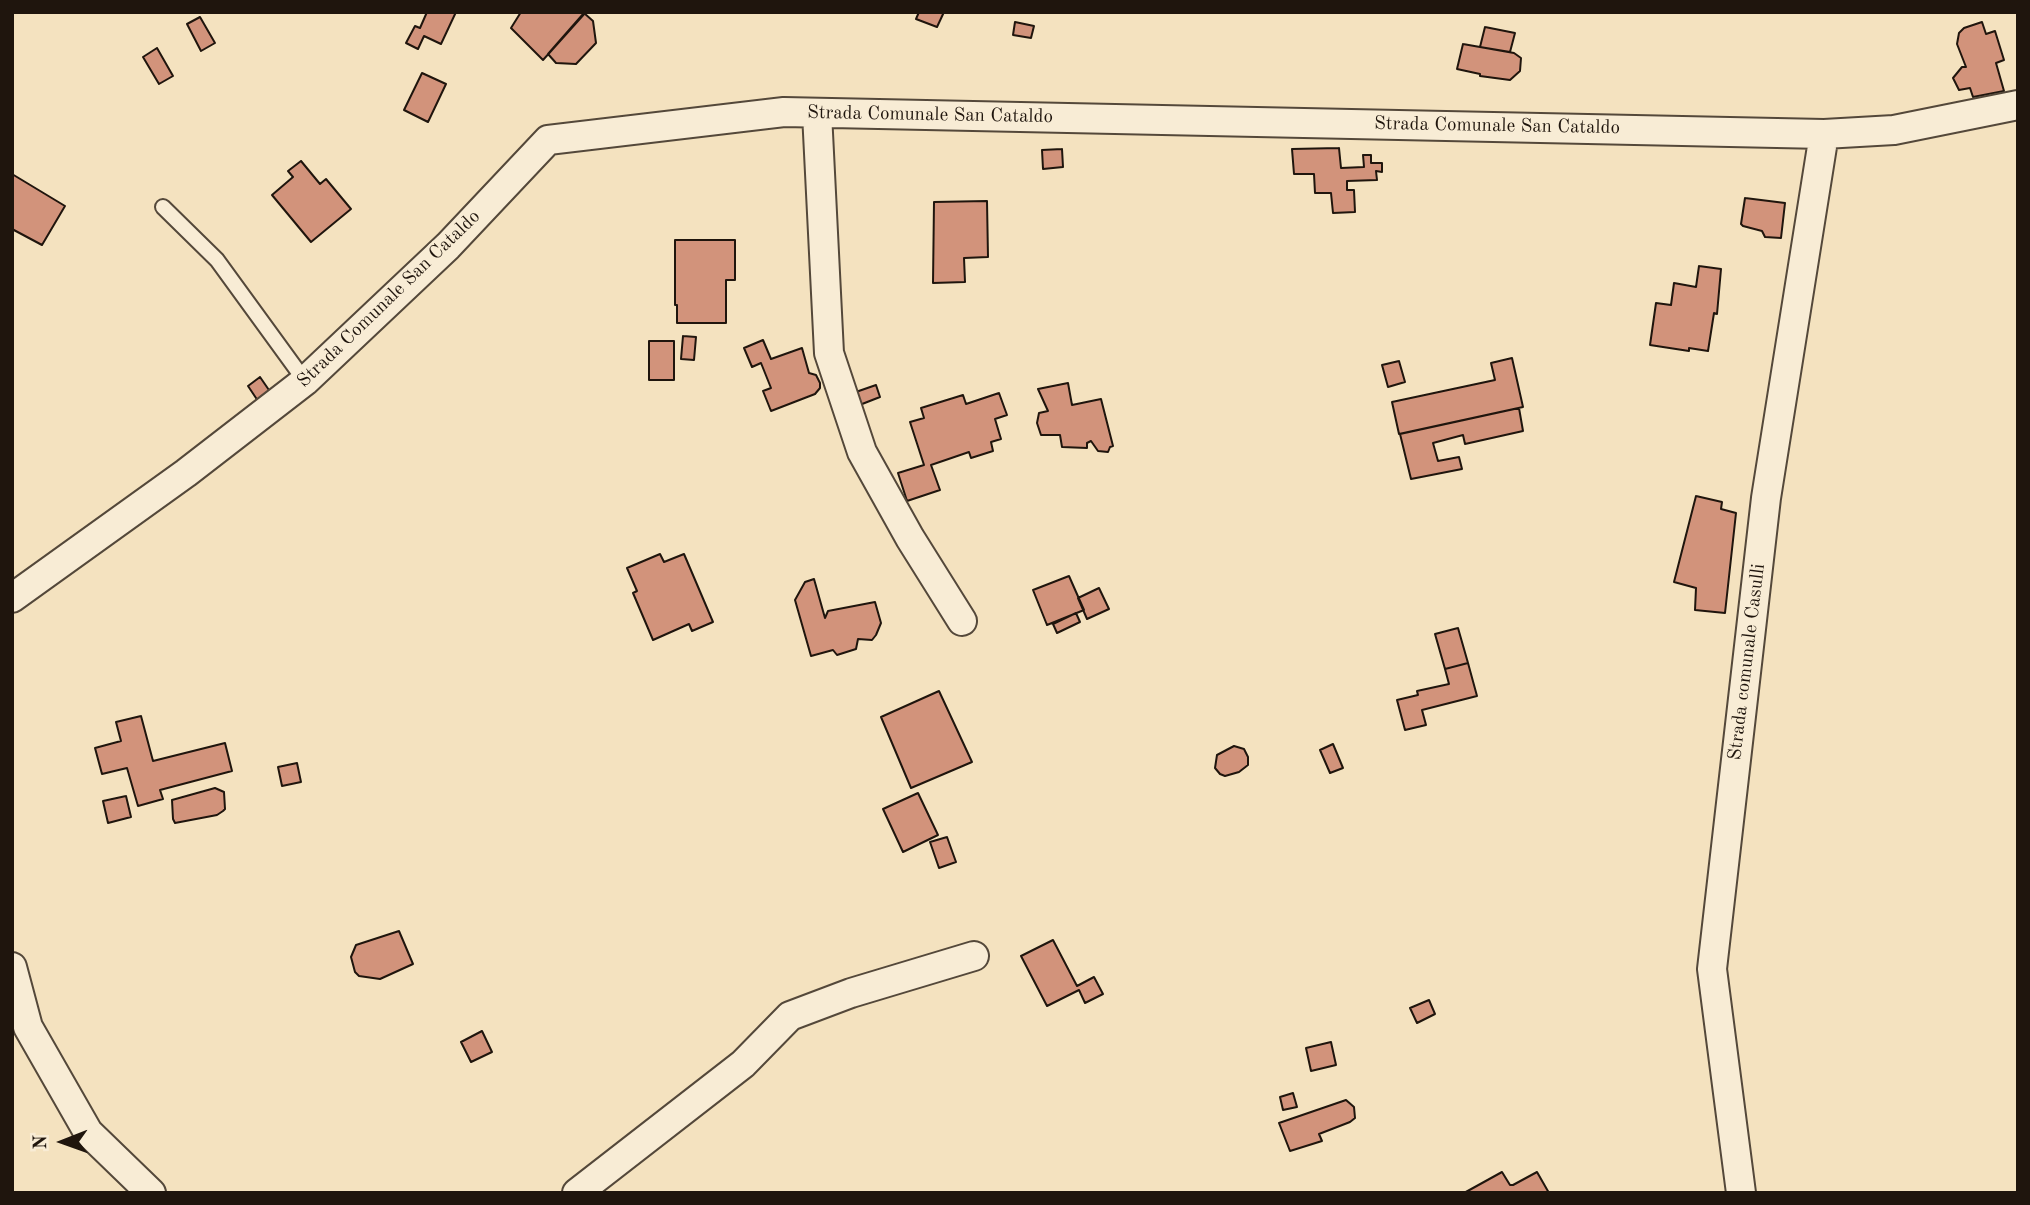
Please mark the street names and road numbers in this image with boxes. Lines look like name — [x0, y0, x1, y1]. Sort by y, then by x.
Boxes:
street label: Strada Comunale San Cataldo — [807, 101, 1053, 129]
street label: Strada Comunale San Cataldo — [1374, 112, 1620, 140]
street label: Strada Comunale San Cataldo — [293, 205, 485, 393]
street label: Strada comunale Casulli — [1724, 562, 1770, 762]

